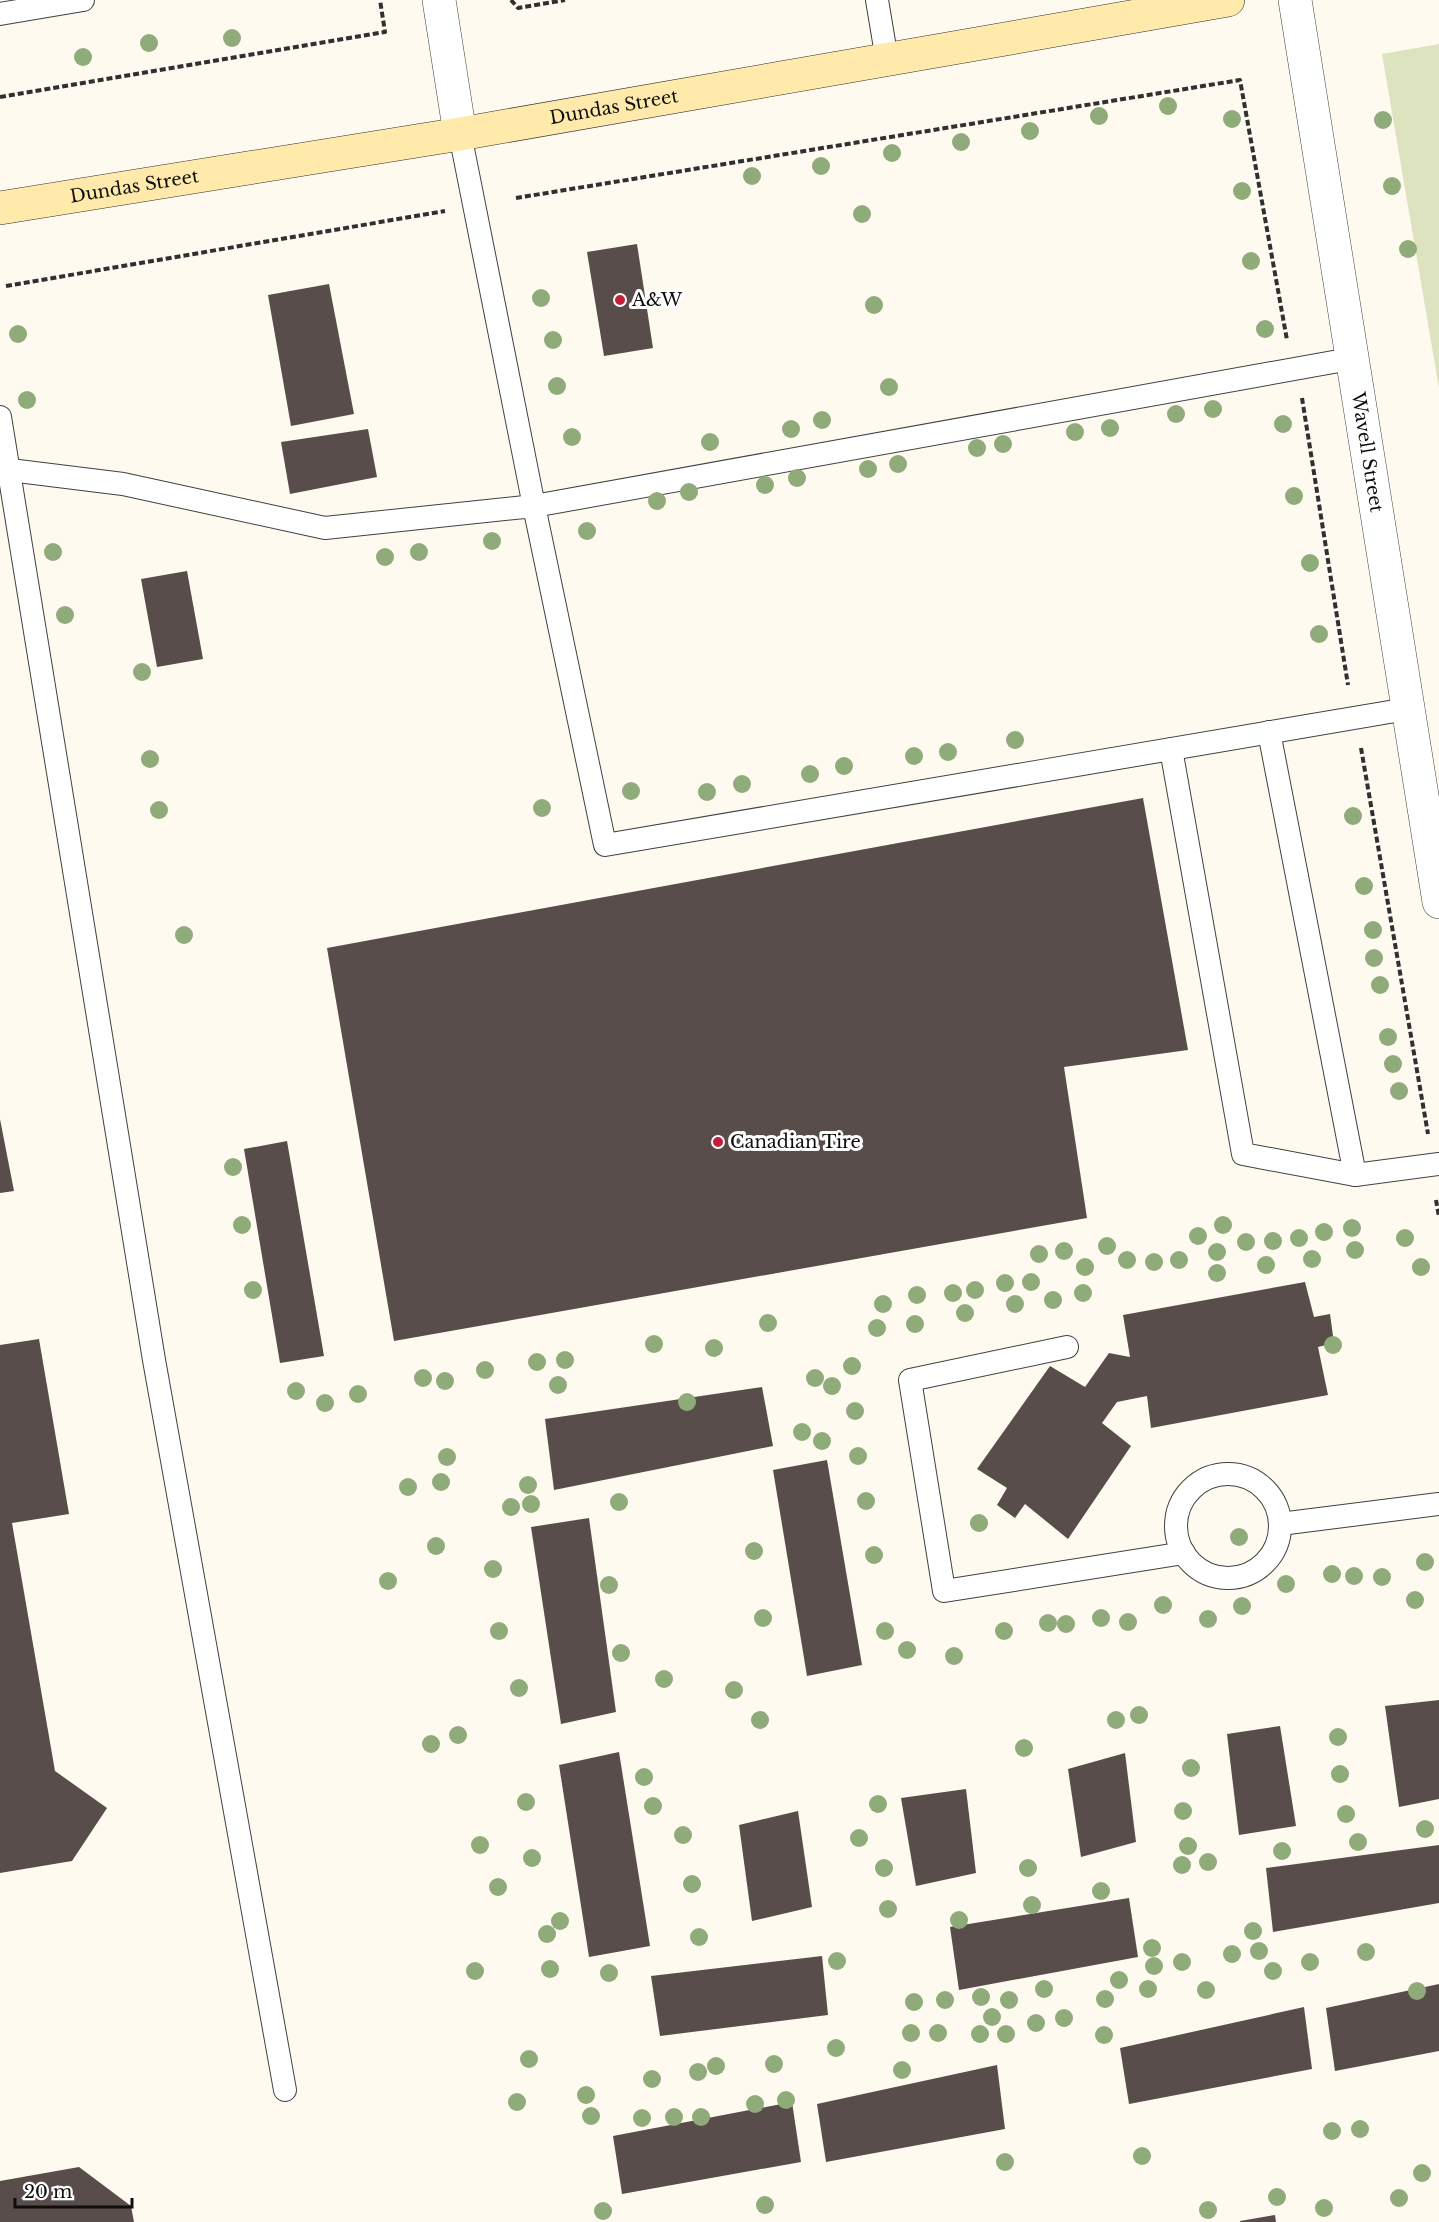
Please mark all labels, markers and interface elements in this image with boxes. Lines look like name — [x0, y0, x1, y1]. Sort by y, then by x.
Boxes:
street label: Dundas Street — [548, 85, 680, 129]
street label: Dundas Street — [68, 165, 200, 208]
place label: A&W — [631, 289, 683, 311]
marker: A&W — [613, 293, 627, 307]
street label: Wavell Street — [1347, 390, 1388, 514]
place label: Canadian Tire — [730, 1131, 861, 1153]
marker: Canadian Tire — [711, 1135, 725, 1149]
scale bar — [15, 2171, 132, 2209]
text: 20 m — [24, 2181, 72, 2203]

